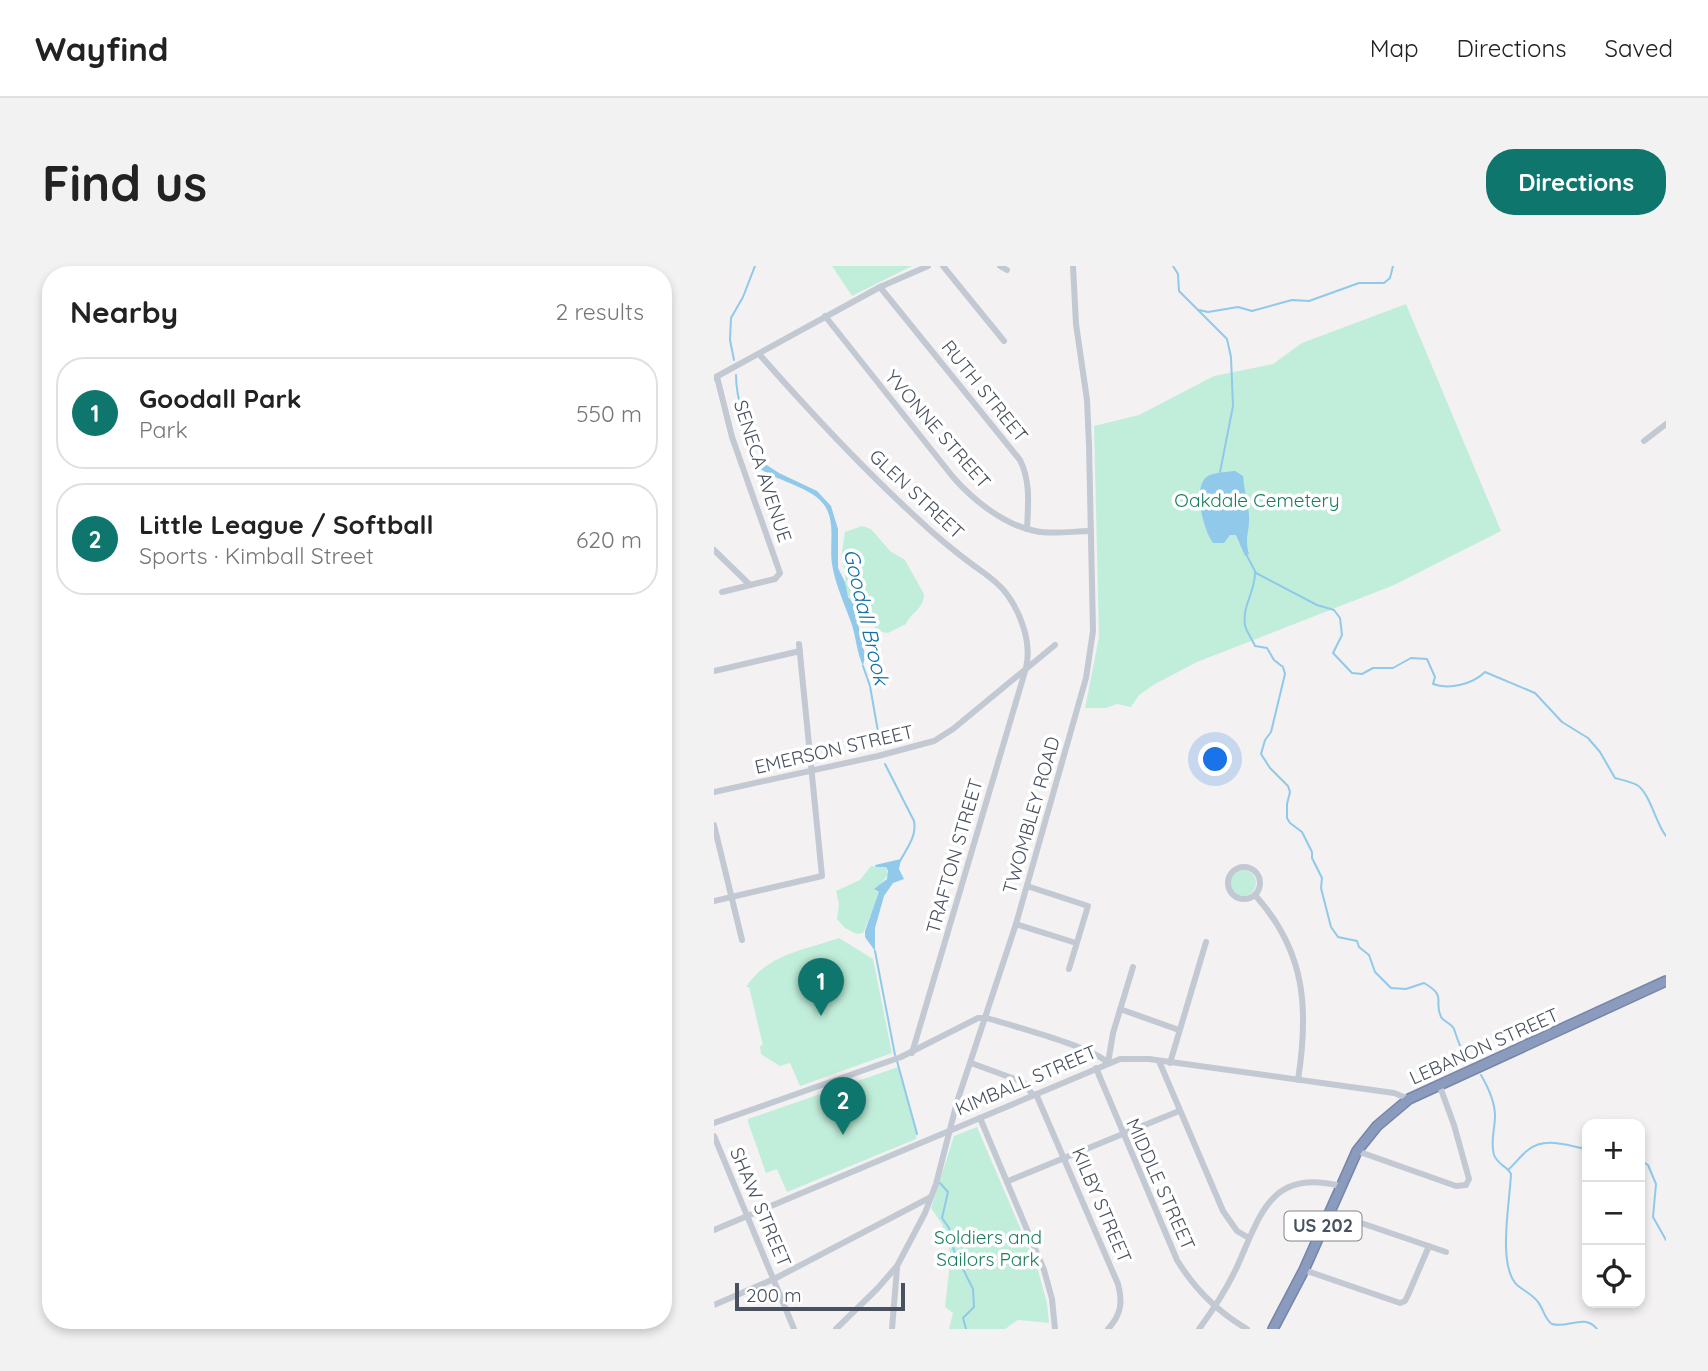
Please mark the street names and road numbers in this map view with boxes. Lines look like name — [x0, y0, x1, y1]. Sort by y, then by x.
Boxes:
street label: RUTH STREET — [937, 335, 1033, 447]
street label: YVONNE STREET — [880, 365, 996, 493]
street label: SENECA AVENUE — [729, 397, 797, 545]
street label: GLEN STREET — [865, 444, 969, 544]
street label: EMERSON STREET — [752, 719, 916, 779]
street label: TWOMBLEY ROAD — [997, 734, 1065, 896]
street label: TRAFTON STREET — [920, 776, 988, 936]
street label: LEBANON STREET — [1406, 1002, 1562, 1090]
street label: KIMBALL STREET — [952, 1039, 1100, 1121]
street label: MIDDLE STREET — [1121, 1114, 1201, 1254]
street label: SHAW STREET — [725, 1144, 797, 1270]
street label: KILBY STREET — [1067, 1144, 1137, 1266]
road number: US 202 — [1284, 1211, 1362, 1240]

